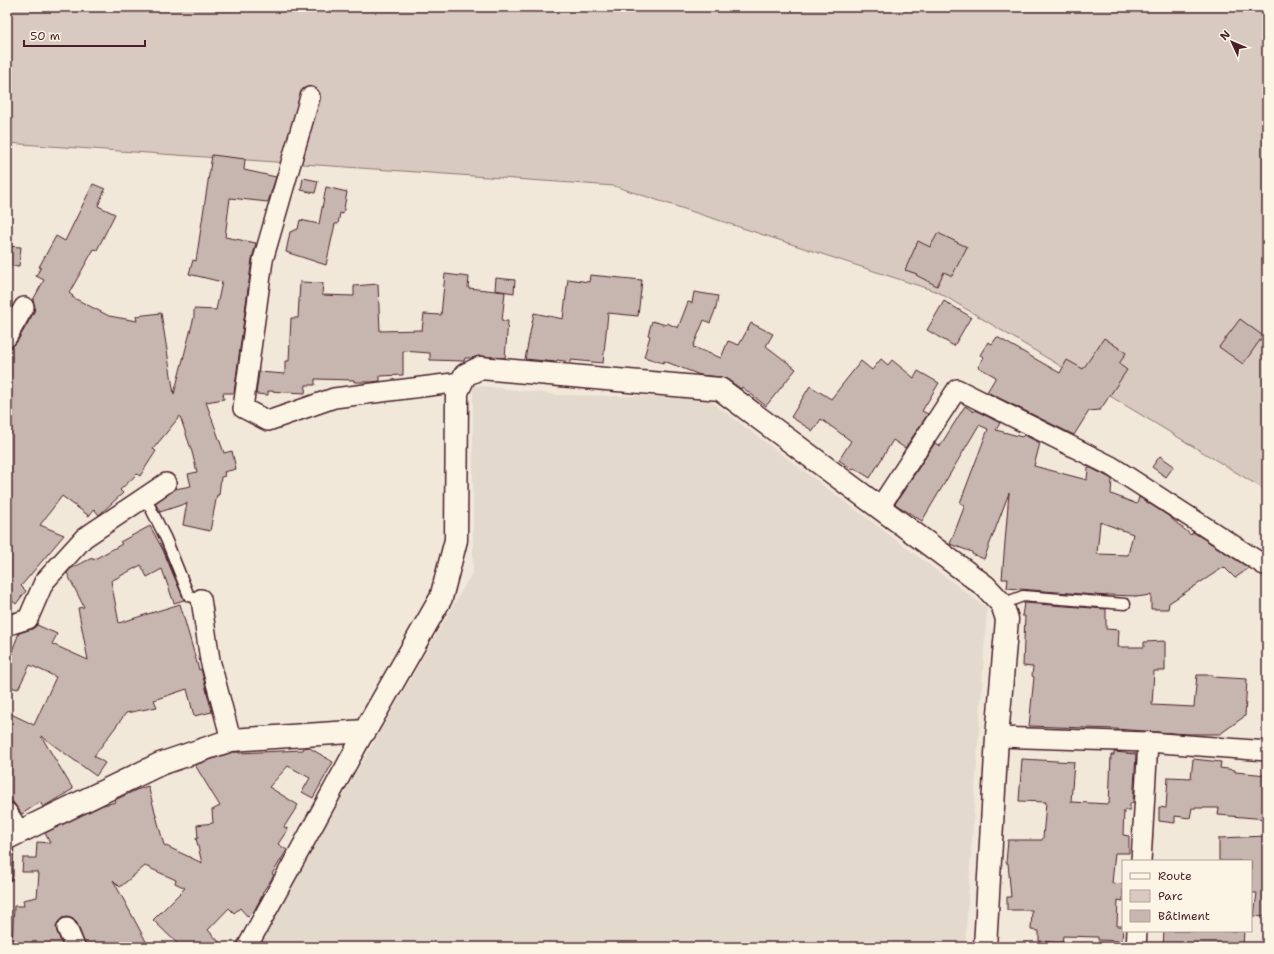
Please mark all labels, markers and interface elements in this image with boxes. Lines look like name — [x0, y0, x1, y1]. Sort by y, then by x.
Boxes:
scale bar — [24, 22, 145, 48]
north arrow — [1212, 22, 1252, 62]
text: N — [1217, 27, 1234, 44]
text: 50 m — [30, 28, 60, 44]
legend — [1122, 860, 1252, 932]
text: Route — [1158, 868, 1192, 884]
text: Parc — [1158, 888, 1183, 904]
text: Bâtiment — [1158, 908, 1210, 924]

